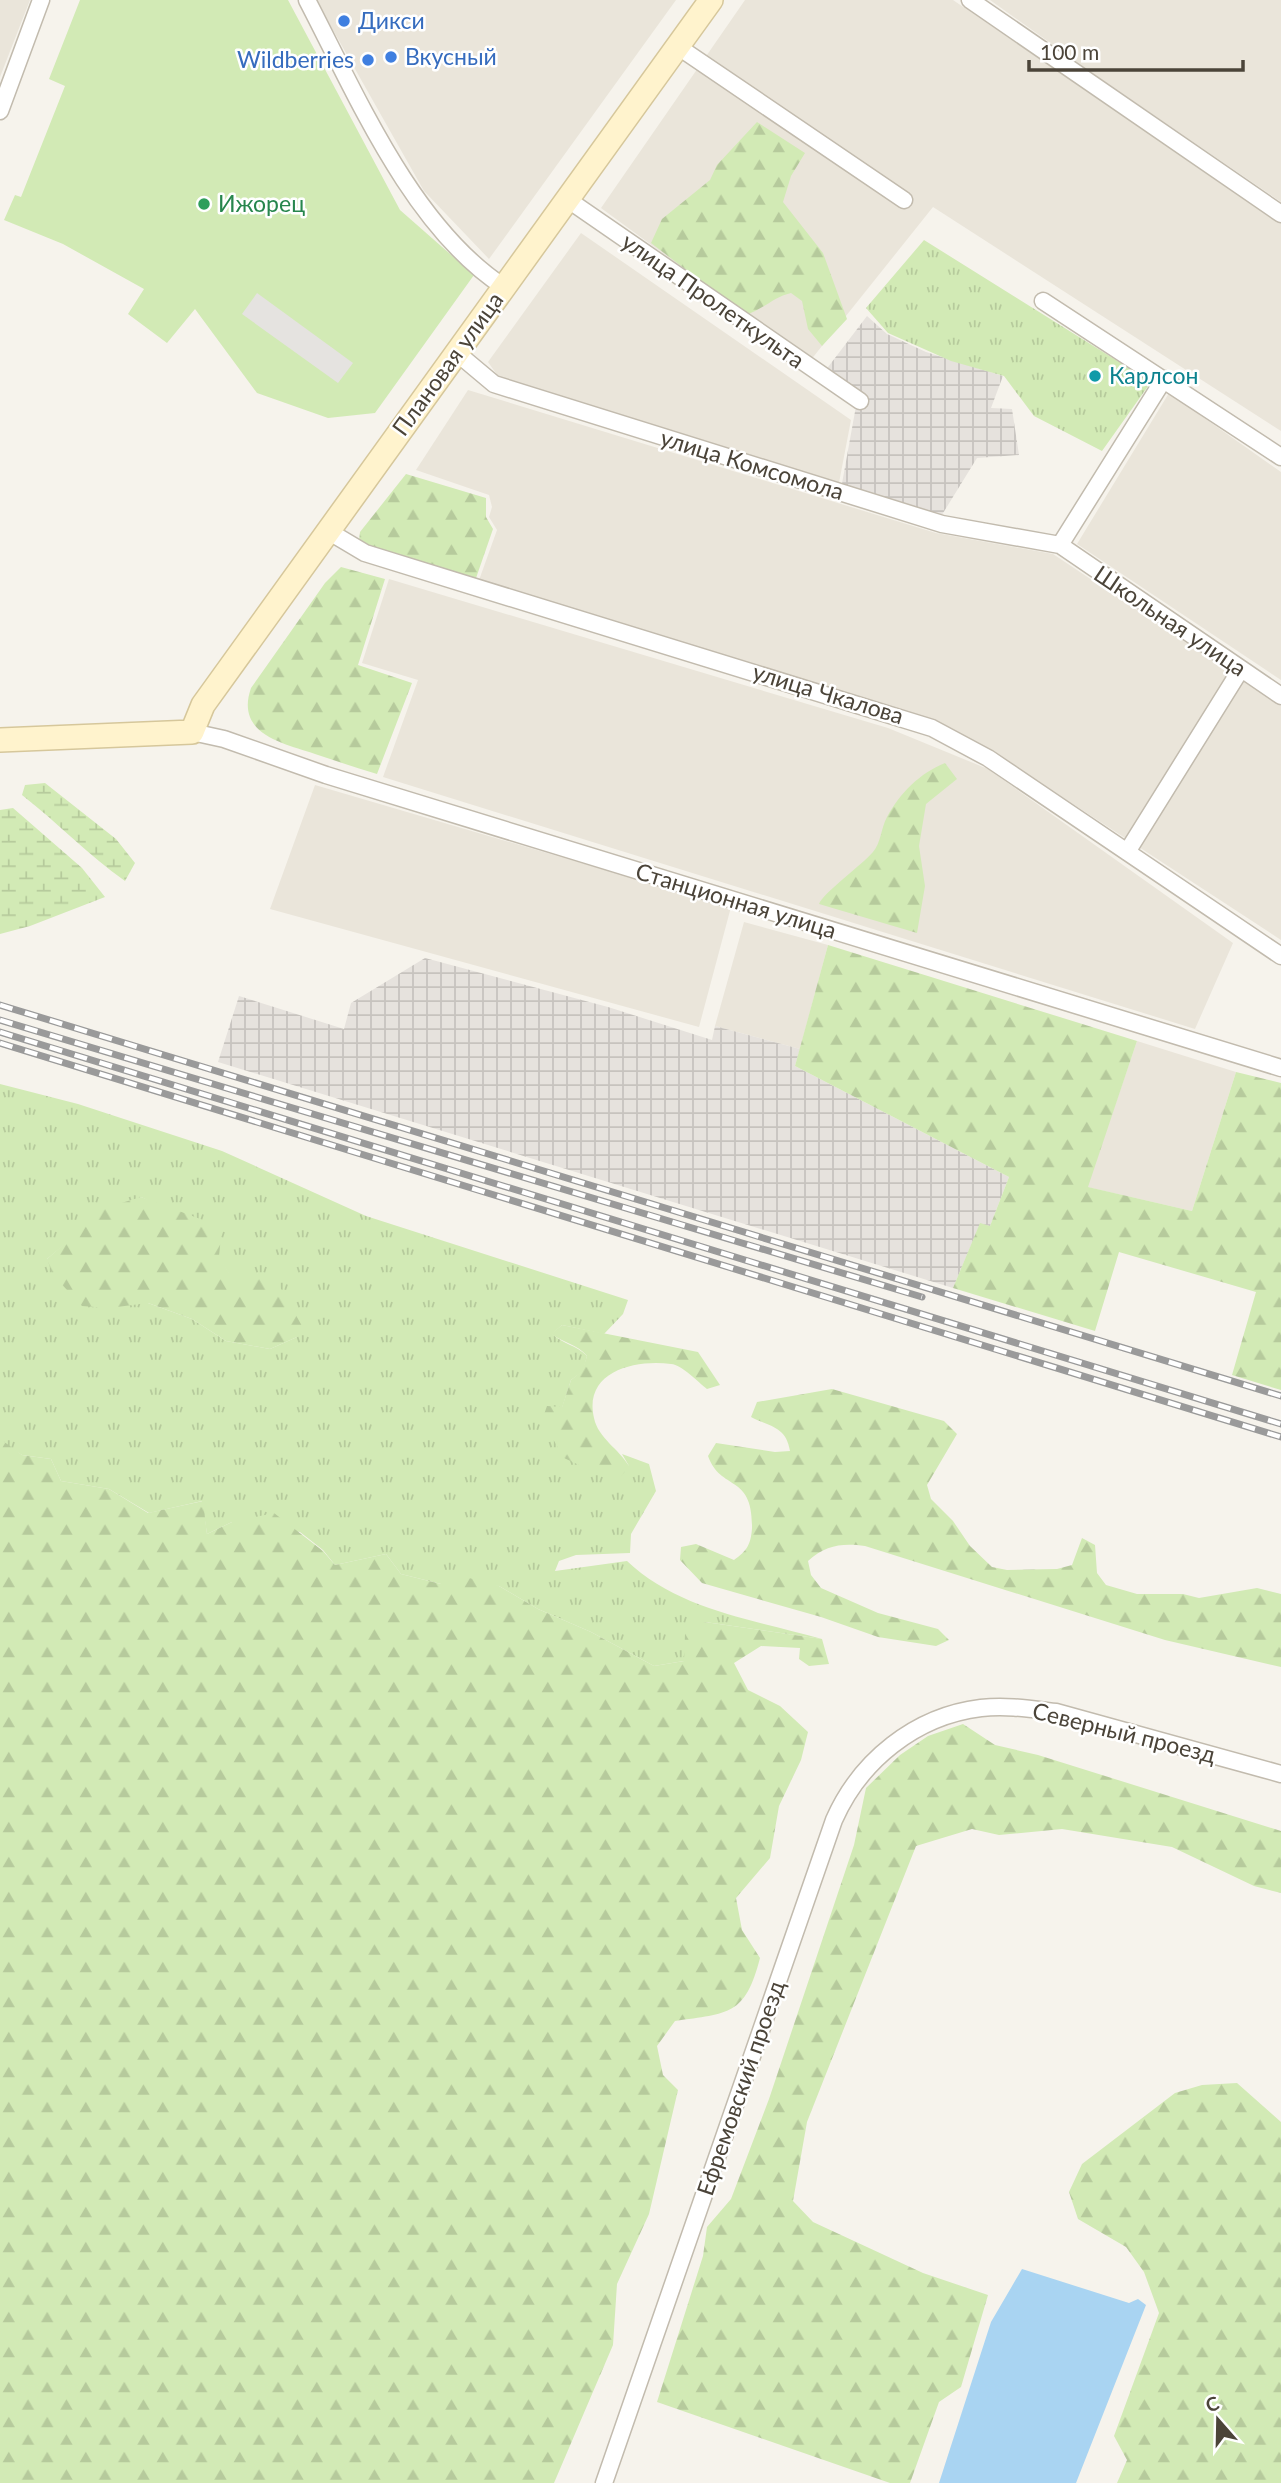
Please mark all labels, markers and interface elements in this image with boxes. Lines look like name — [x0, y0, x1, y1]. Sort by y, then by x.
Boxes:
place label: Дикси — [358, 6, 425, 34]
marker: Дикси — [336, 13, 352, 29]
scale bar — [1029, 28, 1242, 72]
text: 100 m — [1040, 39, 1099, 64]
place label: Вкусный — [405, 42, 497, 70]
place label: Wildberries — [237, 45, 354, 73]
marker: Вкусный — [383, 49, 399, 65]
marker: Wildberries — [360, 52, 376, 68]
place label: Ижорец — [218, 189, 305, 217]
marker: Ижорец — [196, 196, 212, 212]
street label: улица Пролеткульта — [617, 227, 810, 374]
street label: Плановая улица — [386, 286, 509, 441]
place label: Карлсон — [1109, 361, 1198, 389]
marker: Карлсон — [1087, 368, 1103, 384]
street label: улица Комсомола — [657, 423, 847, 505]
street label: Школьная улица — [1089, 559, 1252, 681]
street label: улица Чкалова — [749, 657, 907, 729]
street label: Станционная улица — [633, 856, 840, 944]
street label: Северный проезд — [1030, 1696, 1219, 1768]
street label: Ефремовский проезд — [690, 1977, 790, 2199]
north arrow — [1183, 2385, 1253, 2455]
text: С — [1202, 2390, 1222, 2417]

